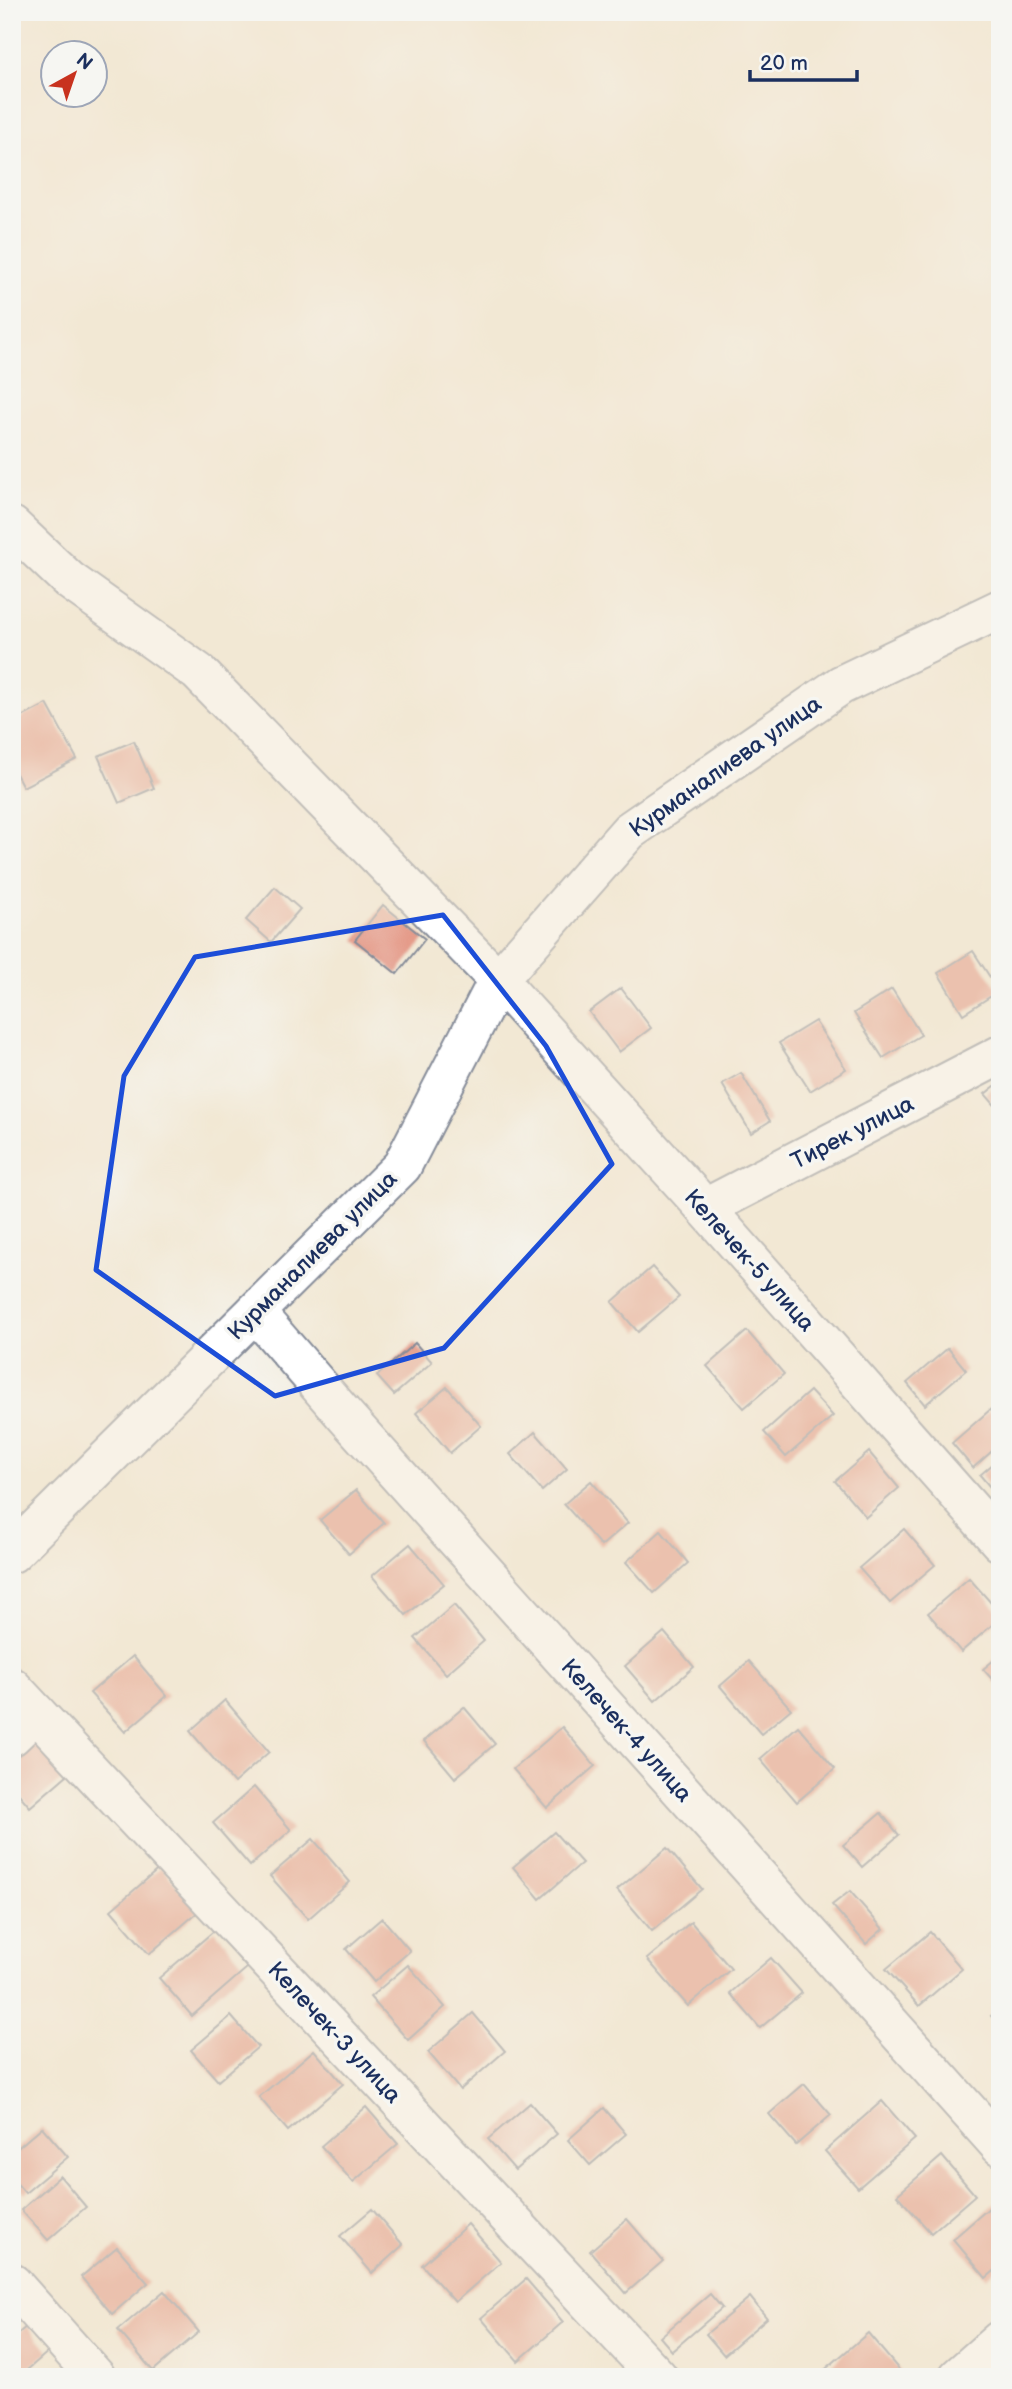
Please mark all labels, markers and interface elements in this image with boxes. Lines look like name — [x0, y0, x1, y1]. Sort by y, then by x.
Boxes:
north arrow — [38, 38, 108, 108]
scale bar — [750, 38, 856, 82]
text: N — [71, 49, 97, 76]
text: 20 m — [760, 51, 808, 76]
street label: Курманалиева улица — [624, 690, 827, 844]
street label: Тирек улица — [786, 1090, 919, 1176]
street label: Курманалиева улица — [222, 1165, 403, 1346]
street label: Келечек-5 улица — [678, 1184, 821, 1338]
street label: Келечек-4 улица — [555, 1653, 698, 1808]
street label: Келечек-3 улица — [262, 1956, 407, 2109]

